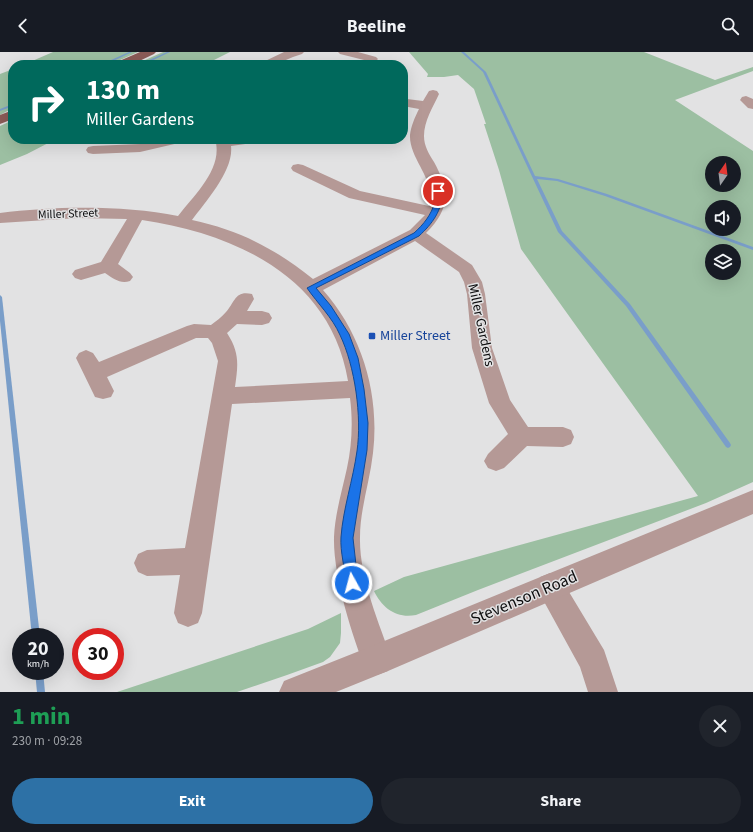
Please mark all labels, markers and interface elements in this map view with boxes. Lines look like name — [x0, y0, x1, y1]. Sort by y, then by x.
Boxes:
text: Beeline — [347, 14, 406, 39]
icon: back — [12, 15, 34, 37]
icon: search — [719, 15, 741, 37]
text: 130 m — [86, 70, 160, 110]
icon: right — [20, 76, 72, 128]
text: Miller Gardens — [86, 107, 194, 132]
north arrow — [705, 156, 741, 192]
map controls — [705, 156, 741, 280]
pin — [421, 174, 455, 208]
icon: arrive — [427, 180, 449, 202]
button: sound — [705, 200, 741, 236]
street label: Miller Street — [38, 204, 98, 224]
button: layers — [705, 244, 741, 280]
street label: Miller Gardens — [462, 282, 500, 368]
place label: Miller Street — [380, 326, 451, 346]
marker: Miller Street — [367, 331, 377, 341]
position arrow — [331, 562, 373, 604]
street label: Stevenson Road — [467, 565, 581, 631]
speed limit sign: 30 — [72, 628, 124, 680]
text: 20 — [27, 635, 49, 663]
text: km/h — [27, 657, 49, 671]
text: 1 min — [12, 699, 70, 734]
button: close — [699, 705, 741, 747]
text: 230 m · 09:28 — [12, 732, 82, 750]
button: Exit — [12, 778, 373, 824]
button: Share — [381, 778, 741, 824]

